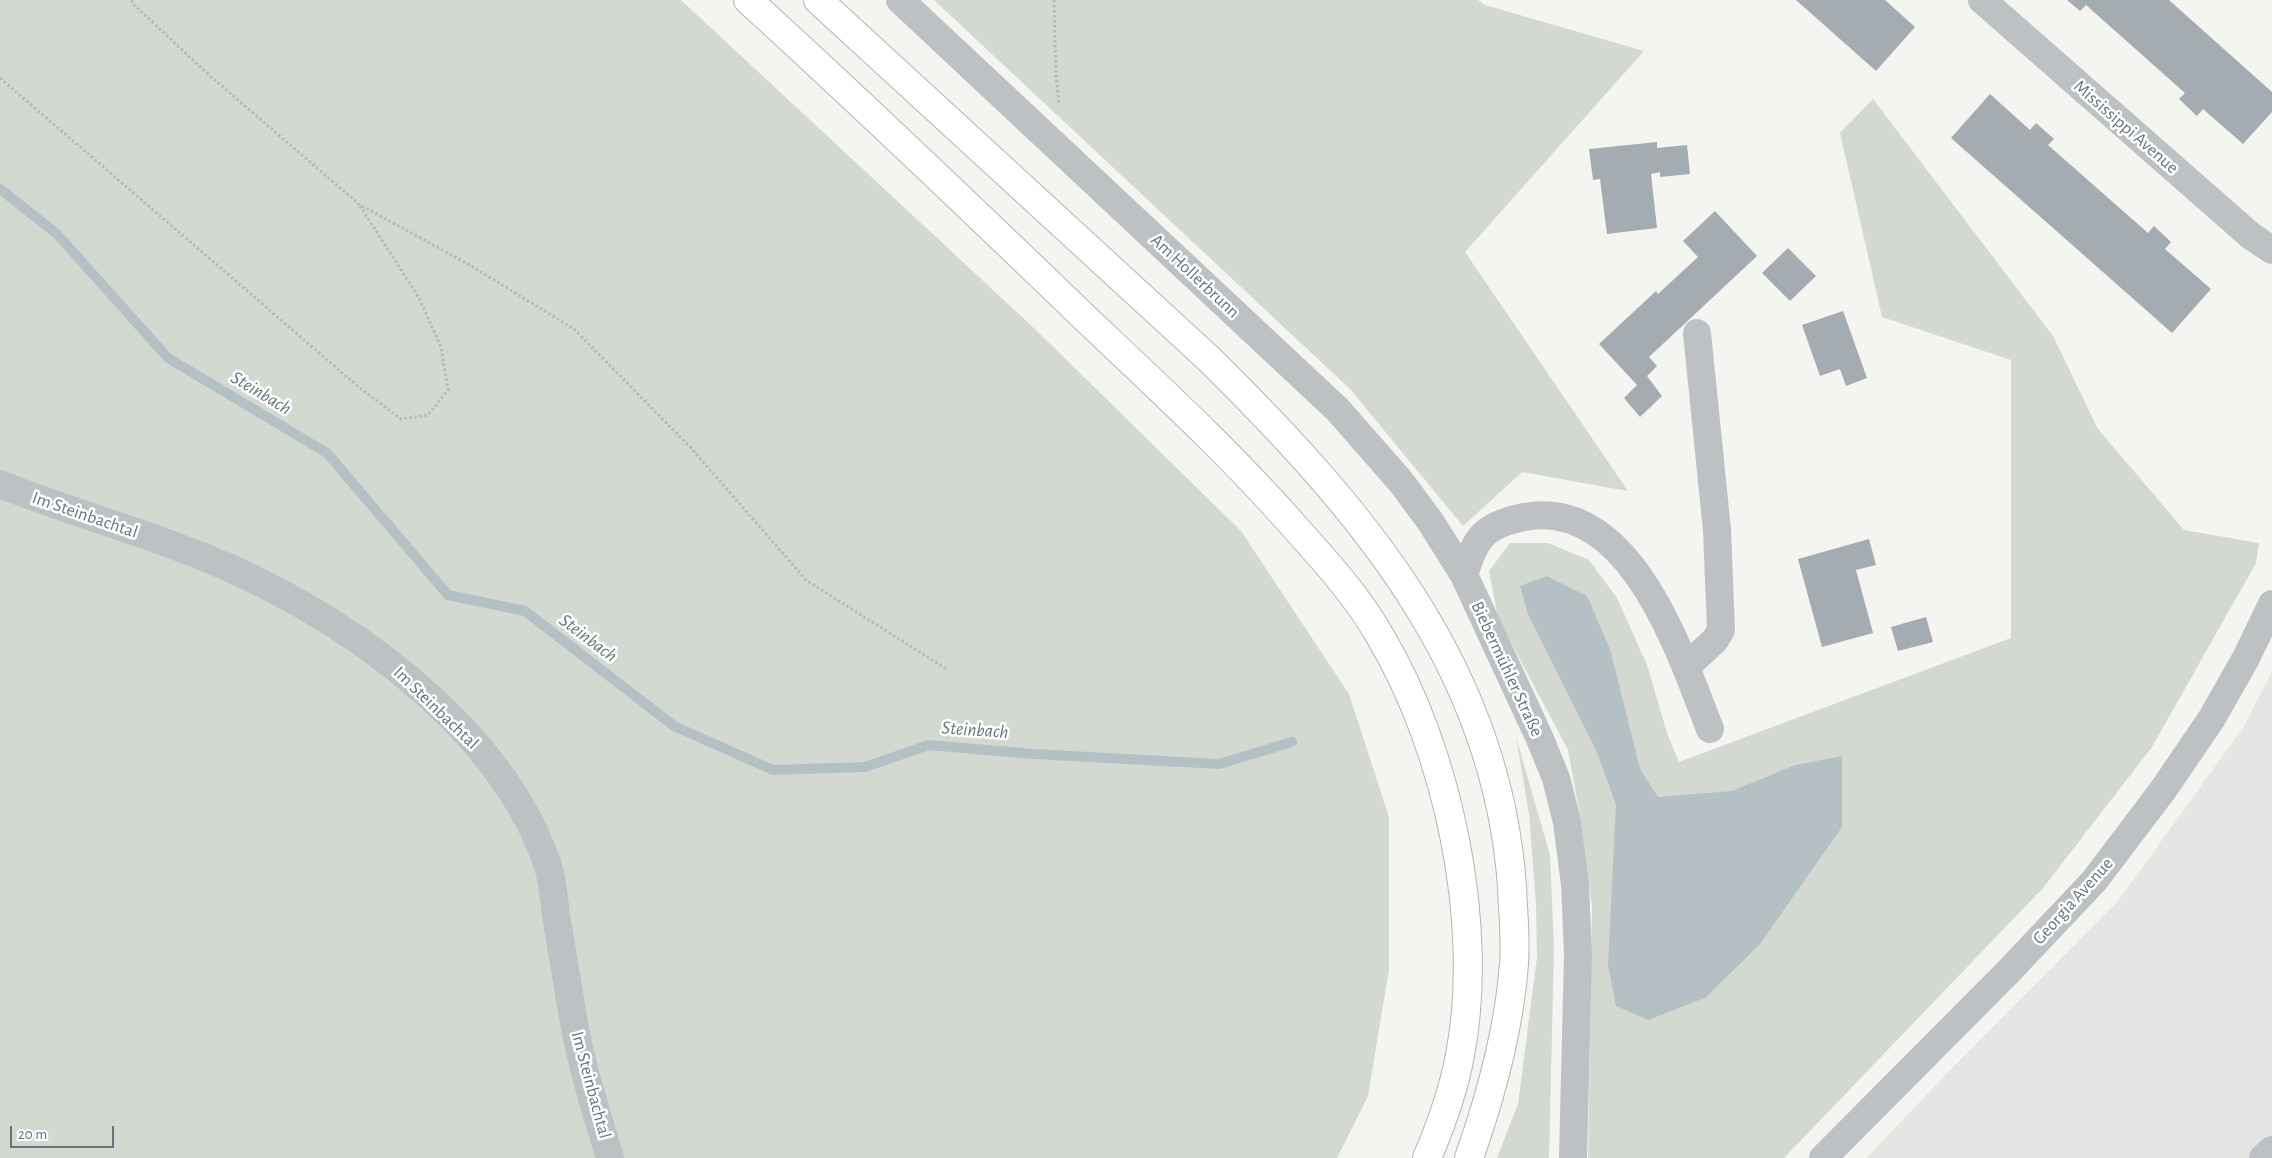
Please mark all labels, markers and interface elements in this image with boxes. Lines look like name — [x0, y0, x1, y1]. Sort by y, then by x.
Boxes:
street label: Mississippi Avenue — [2069, 76, 2183, 178]
street label: Am Hollerbrunn — [1146, 229, 1244, 323]
water label: Steinbach — [226, 366, 296, 420]
street label: Im Steinbachtal — [29, 487, 141, 543]
street label: Biebermühler Straße — [1466, 598, 1548, 740]
water label: Steinbach — [554, 609, 622, 667]
street label: Im Steinbachtal — [389, 662, 483, 754]
water label: Steinbach — [941, 716, 1009, 744]
street label: Georgia Avenue — [2028, 853, 2118, 949]
street label: Im Steinbachtal — [566, 1029, 616, 1141]
scale bar — [12, 1116, 116, 1148]
text: 20 m — [18, 1127, 47, 1142]

